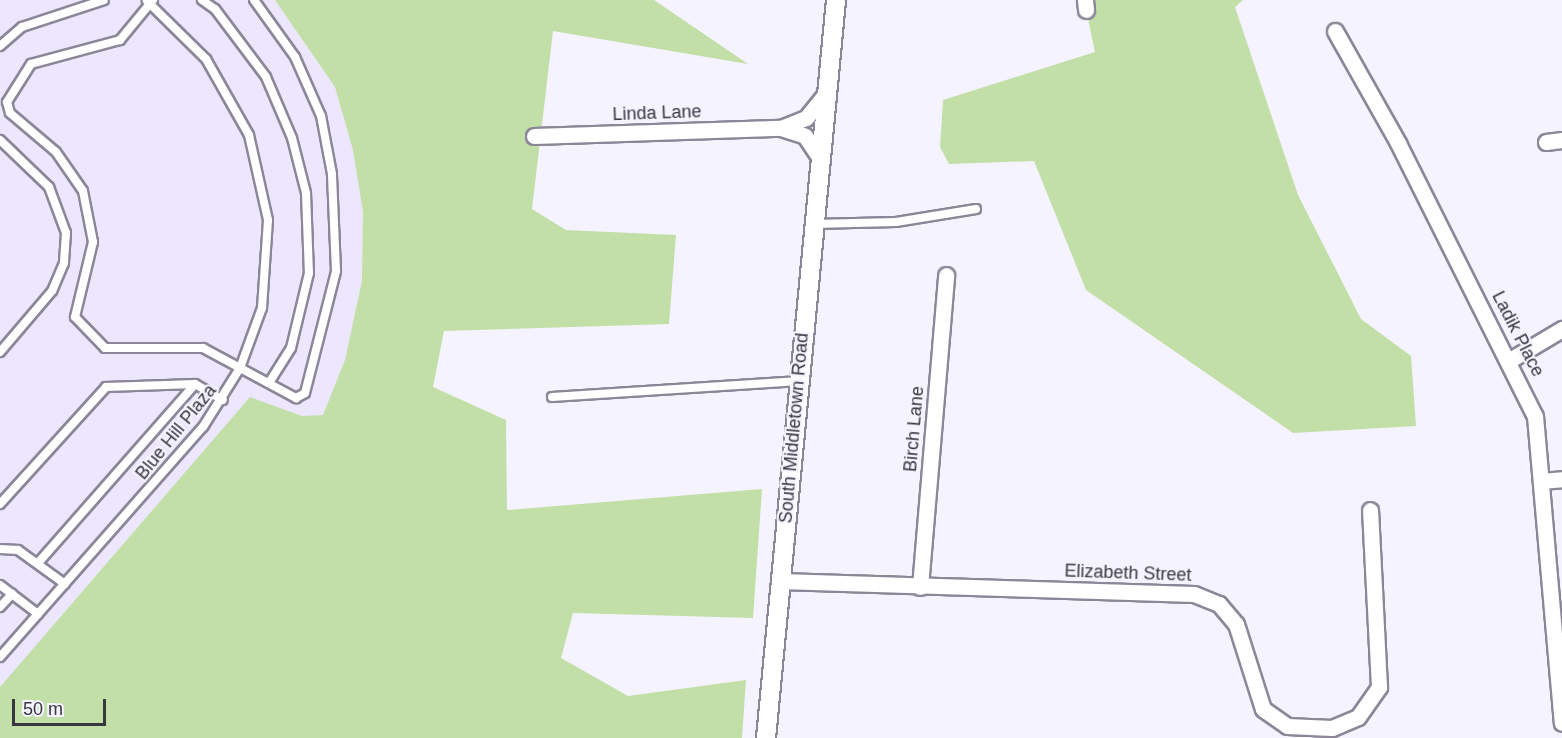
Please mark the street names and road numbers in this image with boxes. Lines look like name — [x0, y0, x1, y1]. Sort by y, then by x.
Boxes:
street label: Linda Lane — [612, 101, 702, 125]
street label: Ladik Place — [1487, 288, 1549, 380]
street label: South Middletown Road — [775, 332, 813, 524]
street label: Blue Hill Plaza — [131, 380, 221, 484]
street label: Birch Lane — [899, 385, 929, 473]
street label: Elizabeth Street — [1064, 560, 1192, 586]

